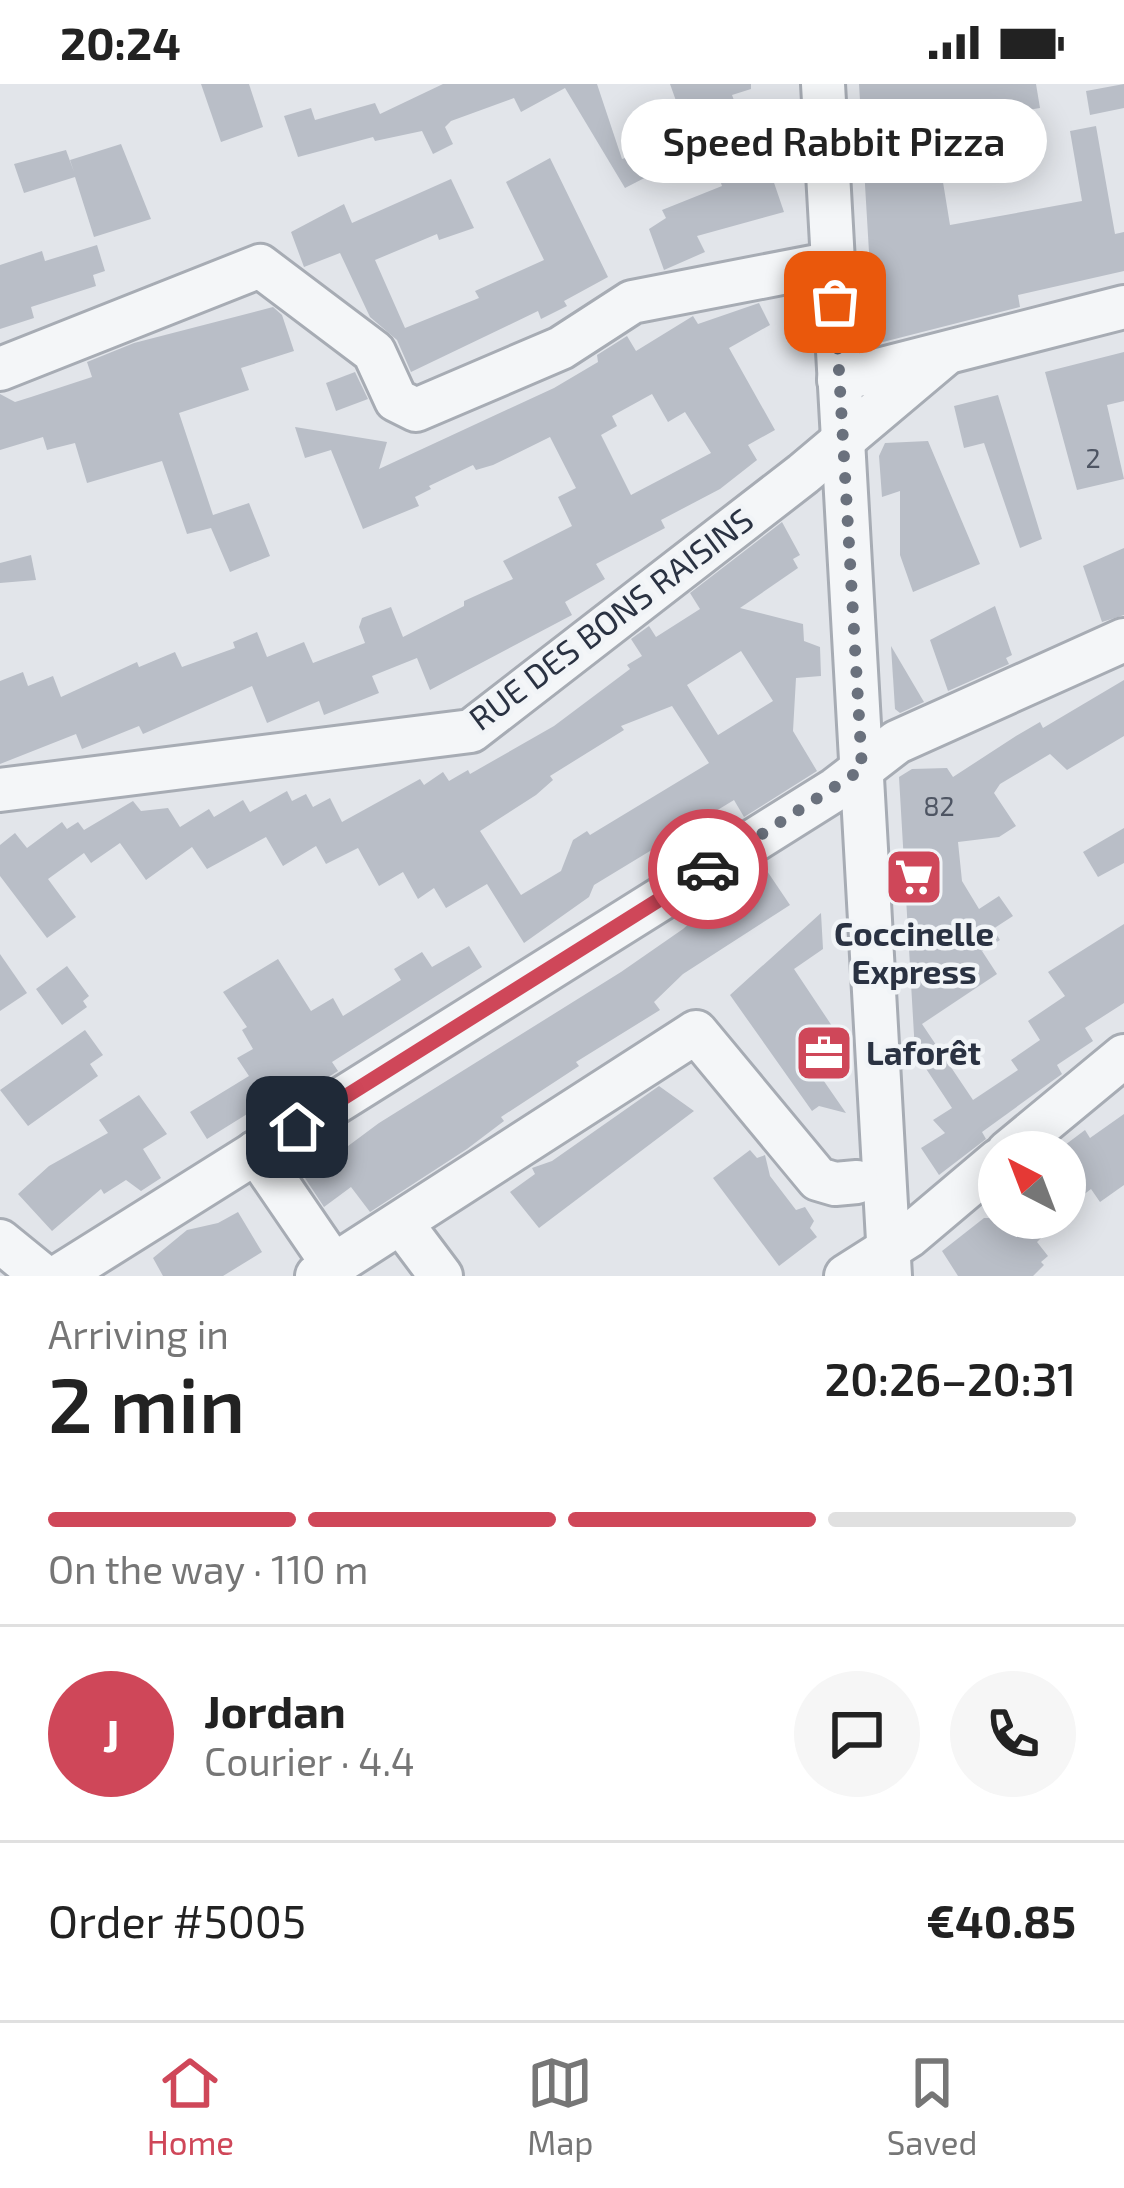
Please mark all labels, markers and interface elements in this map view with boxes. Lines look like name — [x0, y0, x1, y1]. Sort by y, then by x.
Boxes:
text: 20:24 — [60, 15, 181, 69]
callout: Speed Rabbit Pizza — [622, 98, 1048, 182]
text: Speed Rabbit Pizza — [663, 117, 1005, 164]
pin — [784, 251, 886, 353]
icon: bag — [802, 269, 868, 335]
house number: 2 — [1085, 441, 1101, 473]
street label: RUE DES BONS RAISINS — [461, 499, 760, 738]
house number: 82 — [923, 789, 955, 821]
courier — [648, 809, 768, 929]
icon: car — [675, 836, 741, 902]
supermarket icon: Coccinelle Express — [883, 846, 945, 908]
place label: Coccinelle Express — [834, 913, 994, 991]
office icon: Laforêt — [793, 1022, 855, 1084]
place label: Laforêt — [866, 1032, 981, 1072]
pin — [246, 1076, 348, 1178]
icon: home — [264, 1094, 330, 1160]
north arrow — [978, 1131, 1086, 1239]
map controls — [978, 1131, 1086, 1239]
text: Arriving in — [48, 1310, 229, 1357]
text: 20:26–20:31 — [824, 1351, 1076, 1405]
text: 2 min — [48, 1355, 245, 1449]
text: On the way · 110 m — [48, 1545, 368, 1592]
button: chat — [794, 1671, 920, 1797]
button: phone — [950, 1671, 1076, 1797]
text: Jordan — [204, 1683, 346, 1737]
text: J — [103, 1707, 119, 1761]
text: Courier · 4.4 — [204, 1737, 415, 1784]
text: Order #5005 — [48, 1893, 306, 1947]
text: €40.85 — [926, 1893, 1076, 1947]
tab: Home — [147, 2050, 234, 2162]
tab: Map — [527, 2050, 594, 2162]
tab: Saved — [887, 2050, 977, 2162]

